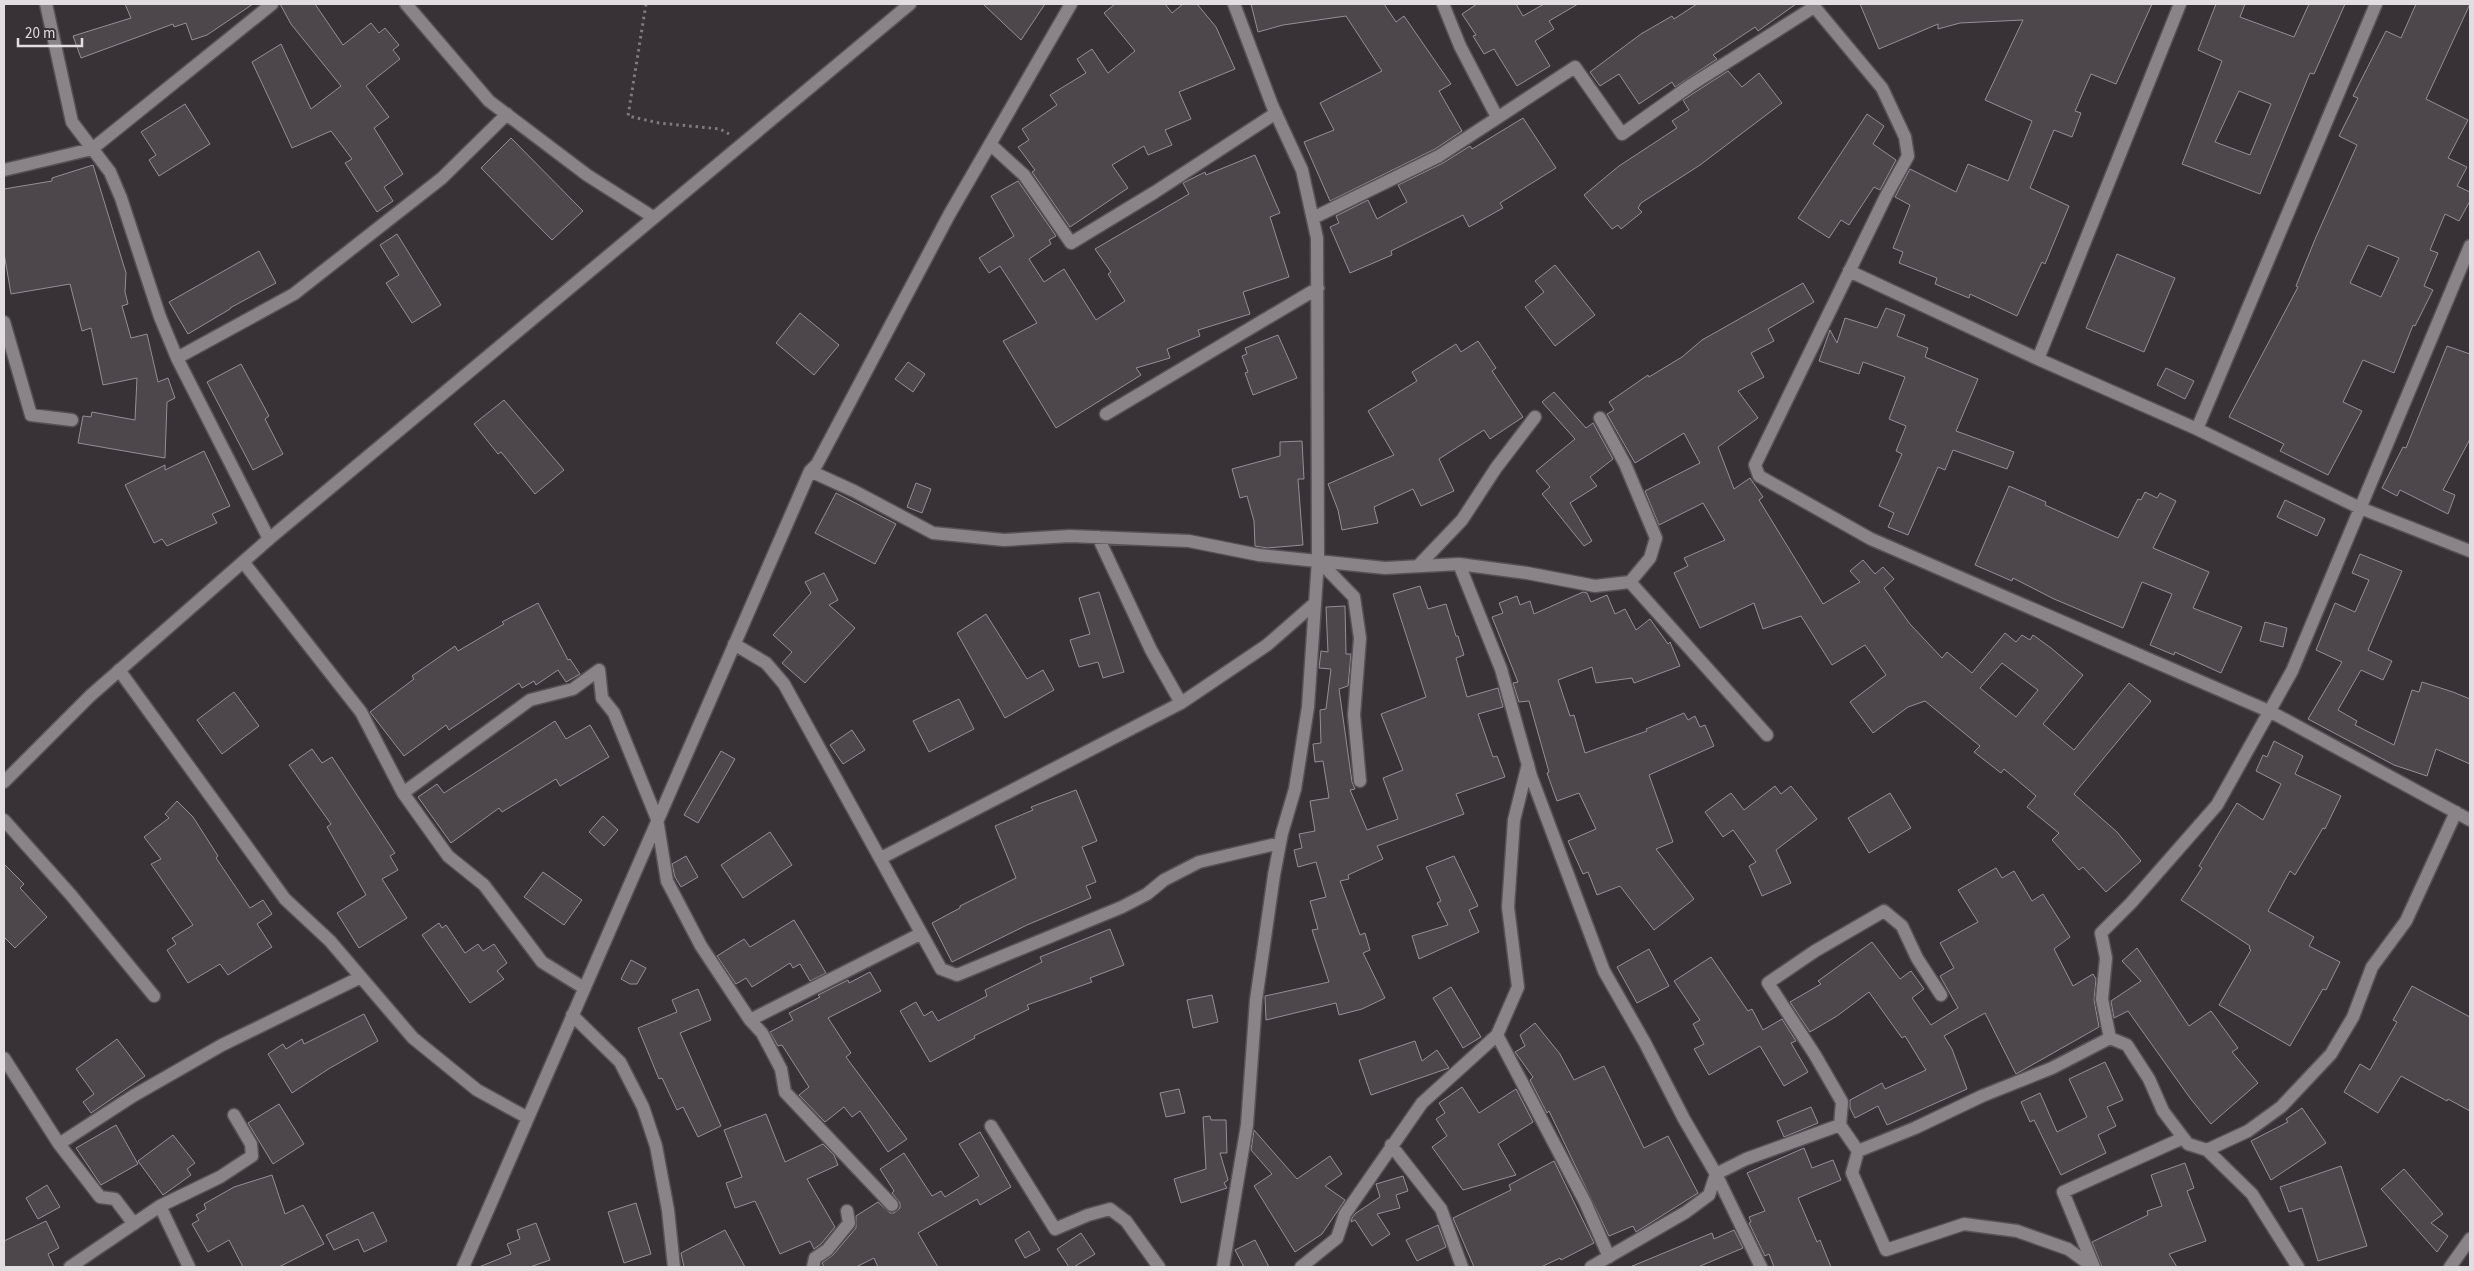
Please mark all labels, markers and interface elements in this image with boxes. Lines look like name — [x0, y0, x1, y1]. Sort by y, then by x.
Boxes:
scale bar — [18, 15, 81, 47]
text: 20 m — [25, 23, 55, 44]

